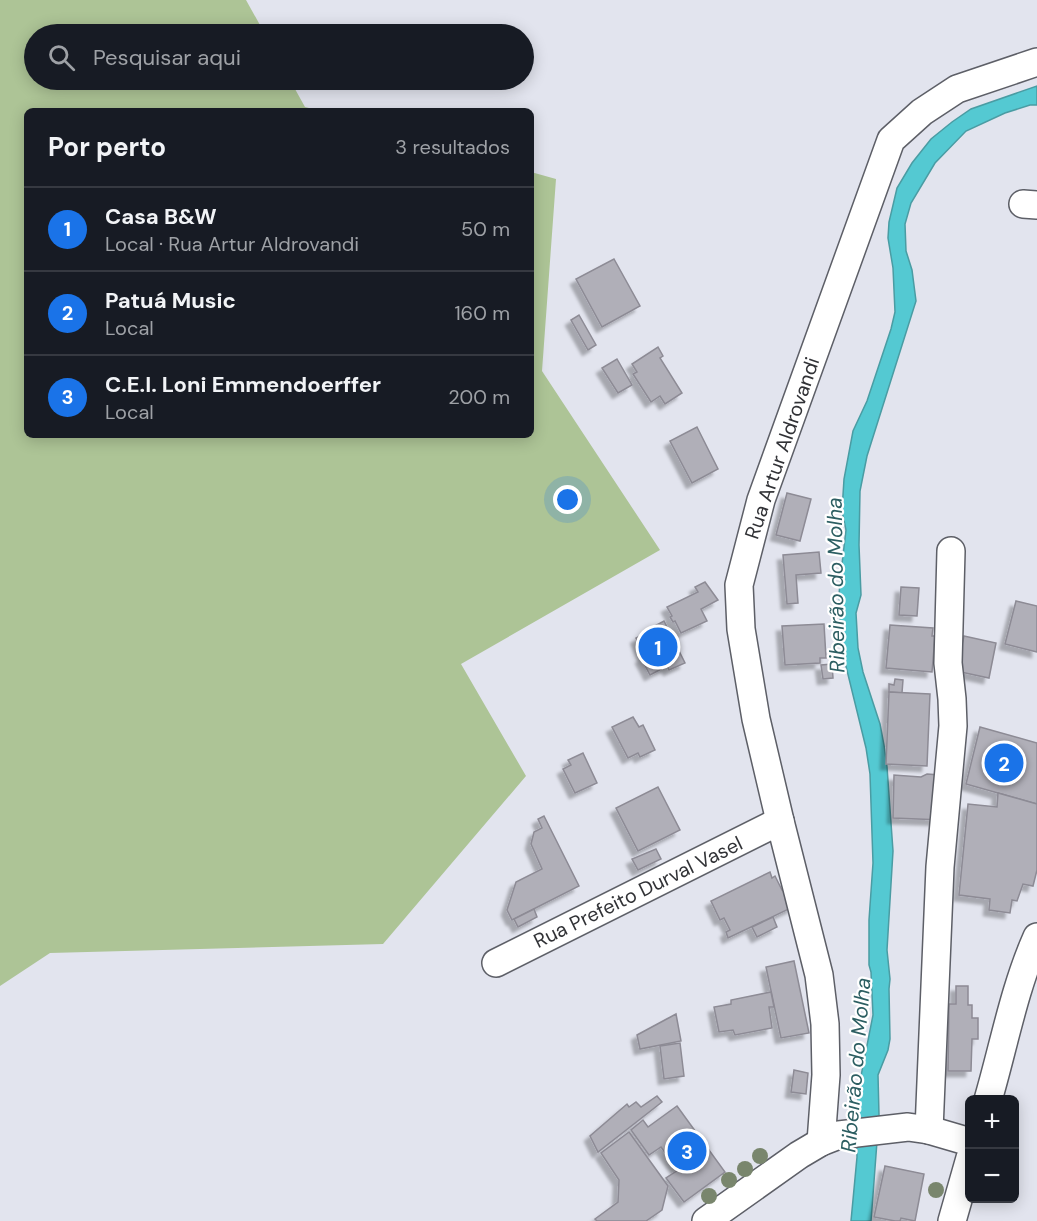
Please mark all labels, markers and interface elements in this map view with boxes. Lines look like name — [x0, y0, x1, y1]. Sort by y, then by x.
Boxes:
search box — [24, 24, 534, 90]
icon: search — [45, 41, 78, 74]
text: Pesquisar aqui — [93, 43, 241, 72]
text: Por perto — [48, 130, 166, 164]
text: 3 resultados — [395, 134, 510, 160]
text: Casa B&W — [105, 202, 217, 231]
text: 1 — [64, 216, 71, 242]
text: 50 m — [461, 216, 510, 242]
text: Local · Rua Artur Aldrovandi — [105, 231, 359, 257]
text: Patuá Music — [105, 286, 236, 315]
text: 2 — [62, 300, 73, 326]
text: 160 m — [454, 300, 510, 326]
text: Local — [105, 315, 154, 341]
street label: Rua Artur Aldrovandi — [739, 354, 825, 542]
text: C.E.I. Loni Emmendoerffer — [105, 370, 381, 399]
text: 3 — [61, 384, 74, 410]
text: 200 m — [448, 384, 510, 410]
text: Local — [105, 399, 154, 425]
your location — [553, 485, 582, 514]
water label: Ribeirão do Molha — [820, 497, 852, 673]
pin: 1 — [638, 624, 678, 670]
pin: 2 — [984, 740, 1024, 786]
street label: Rua Prefeito Durval Vasel — [529, 830, 747, 954]
water label: Ribeirão do Molha — [834, 976, 878, 1154]
map controls — [965, 1095, 1019, 1203]
button: + — [965, 1095, 1019, 1149]
pin: 3 — [668, 1128, 706, 1174]
button: − — [965, 1149, 1019, 1203]

